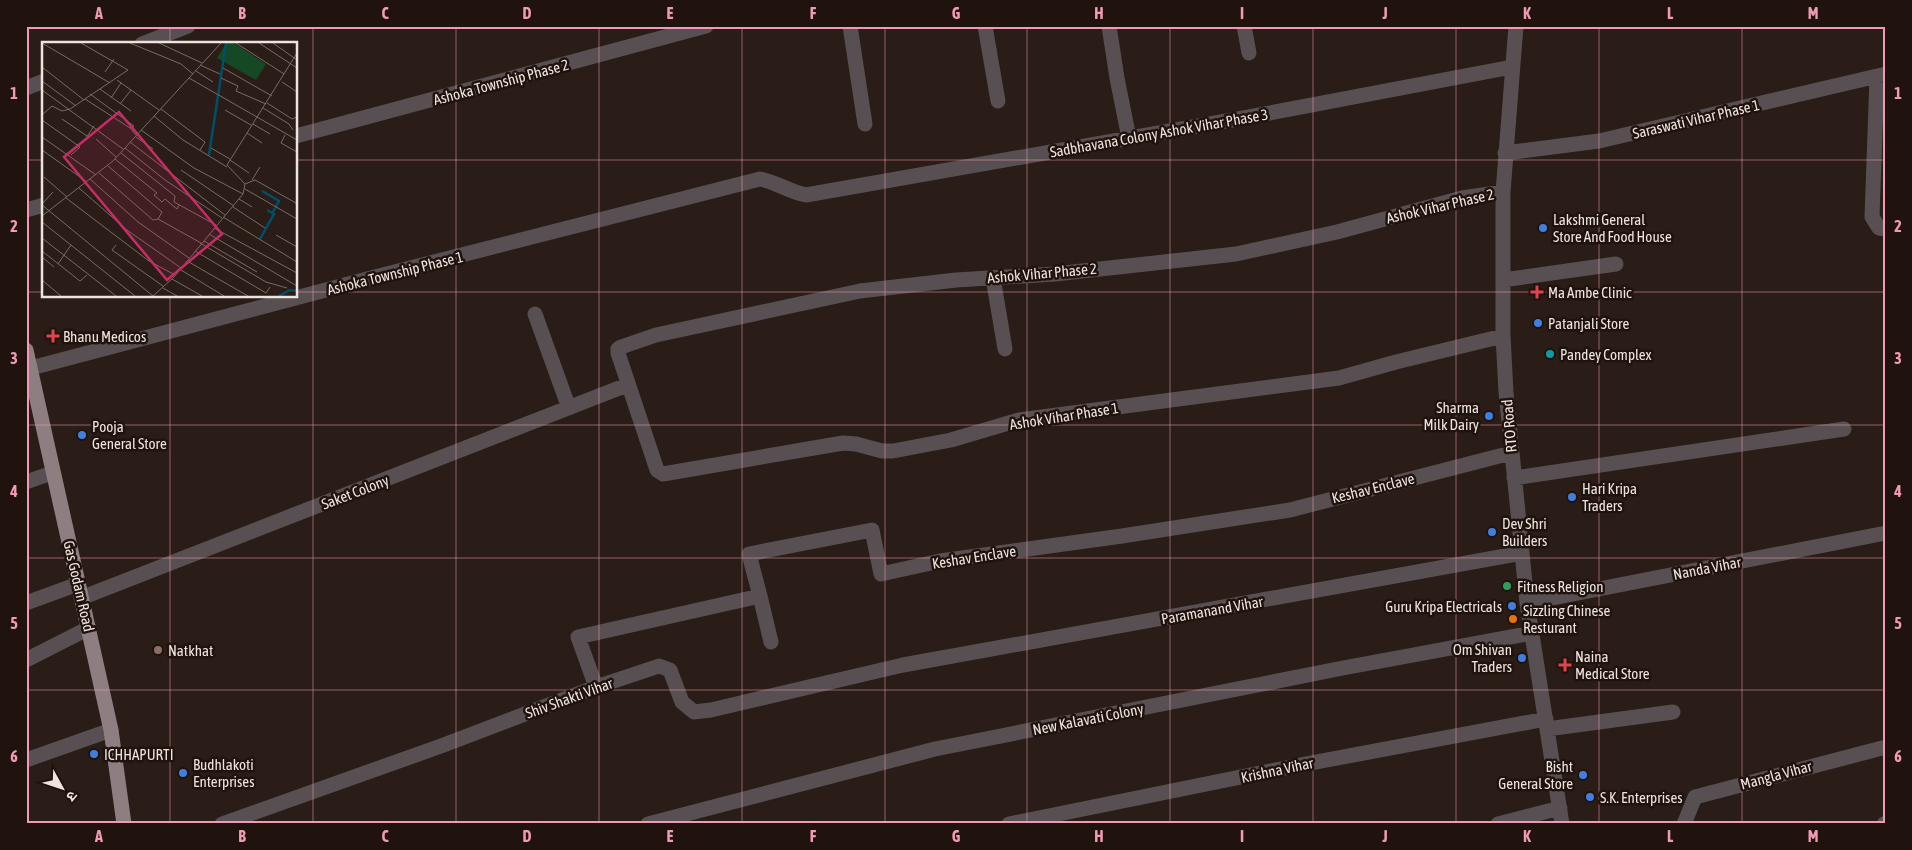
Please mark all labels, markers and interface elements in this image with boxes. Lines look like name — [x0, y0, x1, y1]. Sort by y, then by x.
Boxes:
text: A — [94, 4, 103, 22]
text: B — [238, 4, 246, 22]
text: C — [381, 4, 389, 22]
text: D — [523, 4, 532, 22]
text: E — [667, 4, 674, 22]
text: F — [810, 4, 817, 22]
text: G — [952, 4, 961, 22]
text: H — [1094, 4, 1104, 22]
text: I — [1240, 4, 1244, 22]
text: J — [1381, 4, 1388, 22]
text: K — [1523, 4, 1531, 22]
text: L — [1667, 4, 1674, 22]
text: M — [1808, 4, 1818, 22]
inset map — [42, 42, 298, 298]
street label: Ashoka Township Phase 2 — [431, 56, 571, 108]
text: 1 — [10, 84, 18, 102]
text: 1 — [1894, 84, 1902, 102]
street label: Saraswati Vihar Phase 1 — [1631, 96, 1761, 142]
street label: Sadbhavana Colony Ashok Vihar Phase 3 — [1049, 105, 1269, 161]
street label: Ashok Vihar Phase 2 — [1385, 185, 1495, 227]
place label: Lakshmi General Store And Food House — [1553, 211, 1672, 245]
text: 2 — [10, 217, 18, 235]
text: 2 — [1894, 217, 1902, 235]
marker: Lakshmi General Store And Food House — [1537, 222, 1549, 234]
street label: Ashoka Township Phase 1 — [325, 248, 465, 298]
street label: Ashok Vihar Phase 2 — [986, 260, 1098, 286]
place label: Ma Ambe Clinic — [1548, 284, 1632, 301]
marker: Ma Ambe Clinic — [1530, 285, 1544, 299]
place label: Patanjali Store — [1548, 315, 1629, 332]
marker: Patanjali Store — [1532, 317, 1544, 329]
place label: Bhanu Medicos — [63, 328, 146, 345]
marker: Bhanu Medicos — [47, 330, 59, 342]
place label: Pandey Complex — [1560, 346, 1652, 363]
marker: Pandey Complex — [1544, 348, 1556, 360]
text: 3 — [10, 349, 18, 367]
text: 3 — [1894, 349, 1902, 367]
street label: Ashok Vihar Phase 1 — [1008, 399, 1120, 433]
place label: Sharma Milk Dairy — [1423, 399, 1479, 433]
street label: RTO Road — [1498, 399, 1520, 453]
marker: Sharma Milk Dairy — [1483, 410, 1495, 422]
place label: Pooja General Store — [92, 418, 167, 452]
marker: Pooja General Store — [76, 429, 88, 441]
street label: Keshav Enclave — [1330, 469, 1416, 506]
street label: Saket Colony — [319, 471, 391, 513]
place label: Hari Kripa Traders — [1582, 480, 1637, 514]
text: 4 — [9, 482, 18, 500]
text: 4 — [1893, 482, 1902, 500]
marker: Hari Kripa Traders — [1566, 491, 1578, 503]
place label: Dev Shri Builders — [1502, 515, 1547, 549]
marker: Dev Shri Builders — [1486, 526, 1498, 538]
street label: Gas Godam Road — [60, 539, 98, 633]
street label: Keshav Enclave — [931, 542, 1017, 572]
street label: Nanda Vihar — [1672, 553, 1743, 583]
place label: Fitness Religion — [1517, 578, 1604, 595]
marker: Fitness Religion — [1501, 580, 1513, 592]
street label: Paramanand Vihar — [1160, 593, 1265, 627]
place label: Guru Kripa Electricals — [1385, 598, 1502, 615]
marker: Guru Kripa Electricals — [1506, 600, 1518, 612]
place label: Sizzling Chinese Resturant — [1523, 602, 1611, 636]
marker: Sizzling Chinese Resturant — [1507, 613, 1519, 625]
text: 5 — [10, 614, 18, 632]
text: 5 — [1894, 614, 1902, 632]
place label: Om Shivan Traders — [1453, 641, 1512, 675]
place label: Natkhat — [168, 642, 213, 659]
marker: Natkhat — [152, 644, 164, 656]
place label: Naina Medical Store — [1575, 648, 1650, 682]
marker: Om Shivan Traders — [1516, 652, 1528, 664]
marker: Naina Medical Store — [1559, 659, 1571, 671]
street label: Shiv Shakti Vihar — [523, 674, 616, 722]
street label: New Kalavati Colony — [1031, 700, 1145, 738]
place label: ICHHAPURTI — [104, 746, 173, 763]
text: 6 — [10, 747, 18, 765]
text: 6 — [1894, 747, 1902, 765]
marker: ICHHAPURTI — [88, 748, 100, 760]
street label: Krishna Vihar — [1239, 754, 1315, 786]
place label: Budhlakoti Enterprises — [193, 756, 254, 790]
street label: Mangla Vihar — [1738, 757, 1814, 793]
place label: Bisht General Store — [1498, 758, 1573, 792]
north arrow — [38, 762, 88, 812]
marker: Budhlakoti Enterprises — [177, 767, 189, 779]
marker: Bisht General Store — [1577, 769, 1589, 781]
text: उ — [63, 788, 81, 805]
place label: S.K. Enterprises — [1600, 789, 1683, 806]
marker: S.K. Enterprises — [1584, 791, 1596, 803]
text: A — [94, 827, 103, 845]
text: B — [238, 827, 246, 845]
text: C — [381, 827, 389, 845]
text: D — [523, 827, 532, 845]
text: E — [667, 827, 674, 845]
text: F — [810, 827, 817, 845]
text: G — [952, 827, 961, 845]
text: H — [1094, 827, 1104, 845]
text: I — [1240, 827, 1244, 845]
text: J — [1381, 827, 1388, 845]
text: K — [1523, 827, 1531, 845]
text: L — [1667, 827, 1674, 845]
text: M — [1808, 827, 1818, 845]

